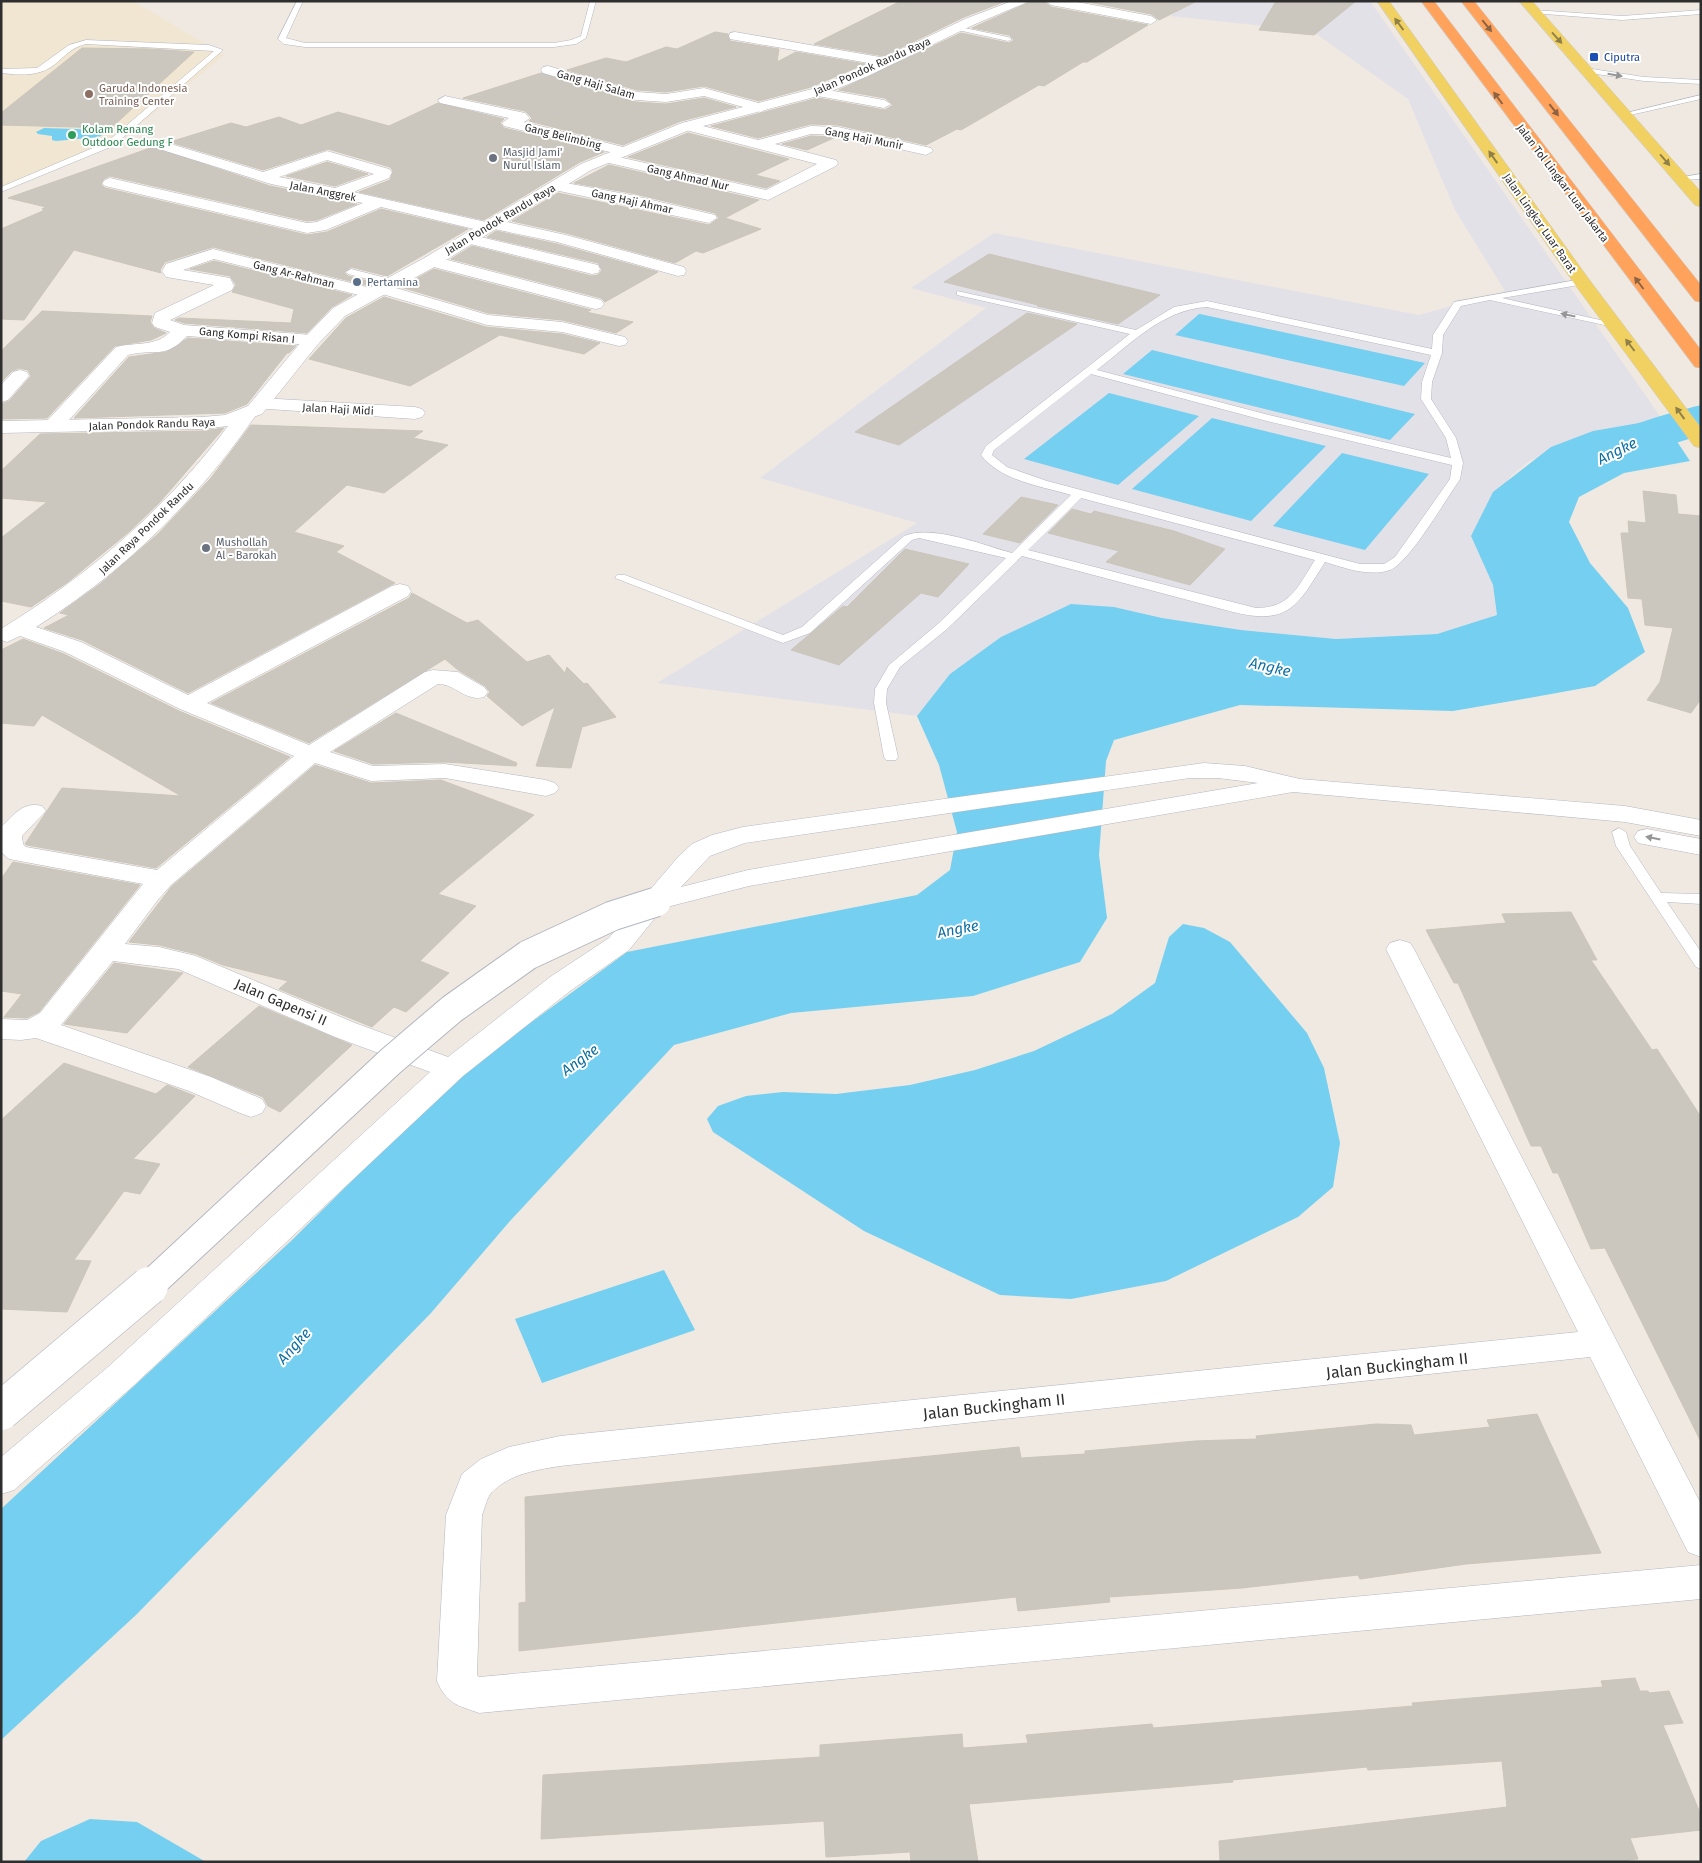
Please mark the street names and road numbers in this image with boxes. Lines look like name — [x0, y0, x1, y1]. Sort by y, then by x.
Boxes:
street label: Jalan Pondok Randu Raya — [812, 35, 933, 98]
street label: Gang Haji Salam — [555, 67, 637, 102]
street label: Gang Belimbing — [523, 121, 603, 152]
street label: Jalan Tol Lingkar Luar Jakarta — [1514, 122, 1611, 245]
street label: Gang Haji Munir — [824, 125, 905, 153]
street label: Gang Ahmad Nur — [646, 162, 731, 193]
street label: Jalan Lingkar Luar Barat — [1500, 171, 1579, 276]
street label: Jalan Anggrek — [289, 179, 358, 204]
street label: Jalan Pondok Randu Raya — [443, 181, 558, 258]
street label: Gang Haji Ahmar — [590, 187, 675, 217]
street label: Gang Ar-Rahman — [252, 258, 336, 291]
street label: Gang Kompi Risan I — [199, 325, 295, 346]
street label: Jalan Haji Midi — [302, 401, 374, 418]
street label: Jalan Pondok Randu Raya — [88, 416, 216, 433]
street label: Jalan Raya Pondok Randu — [96, 480, 196, 577]
street label: Jalan Gapensi II — [232, 975, 329, 1030]
street label: Jalan Buckingham II — [1325, 1349, 1469, 1382]
street label: Jalan Buckingham II — [922, 1390, 1066, 1423]

